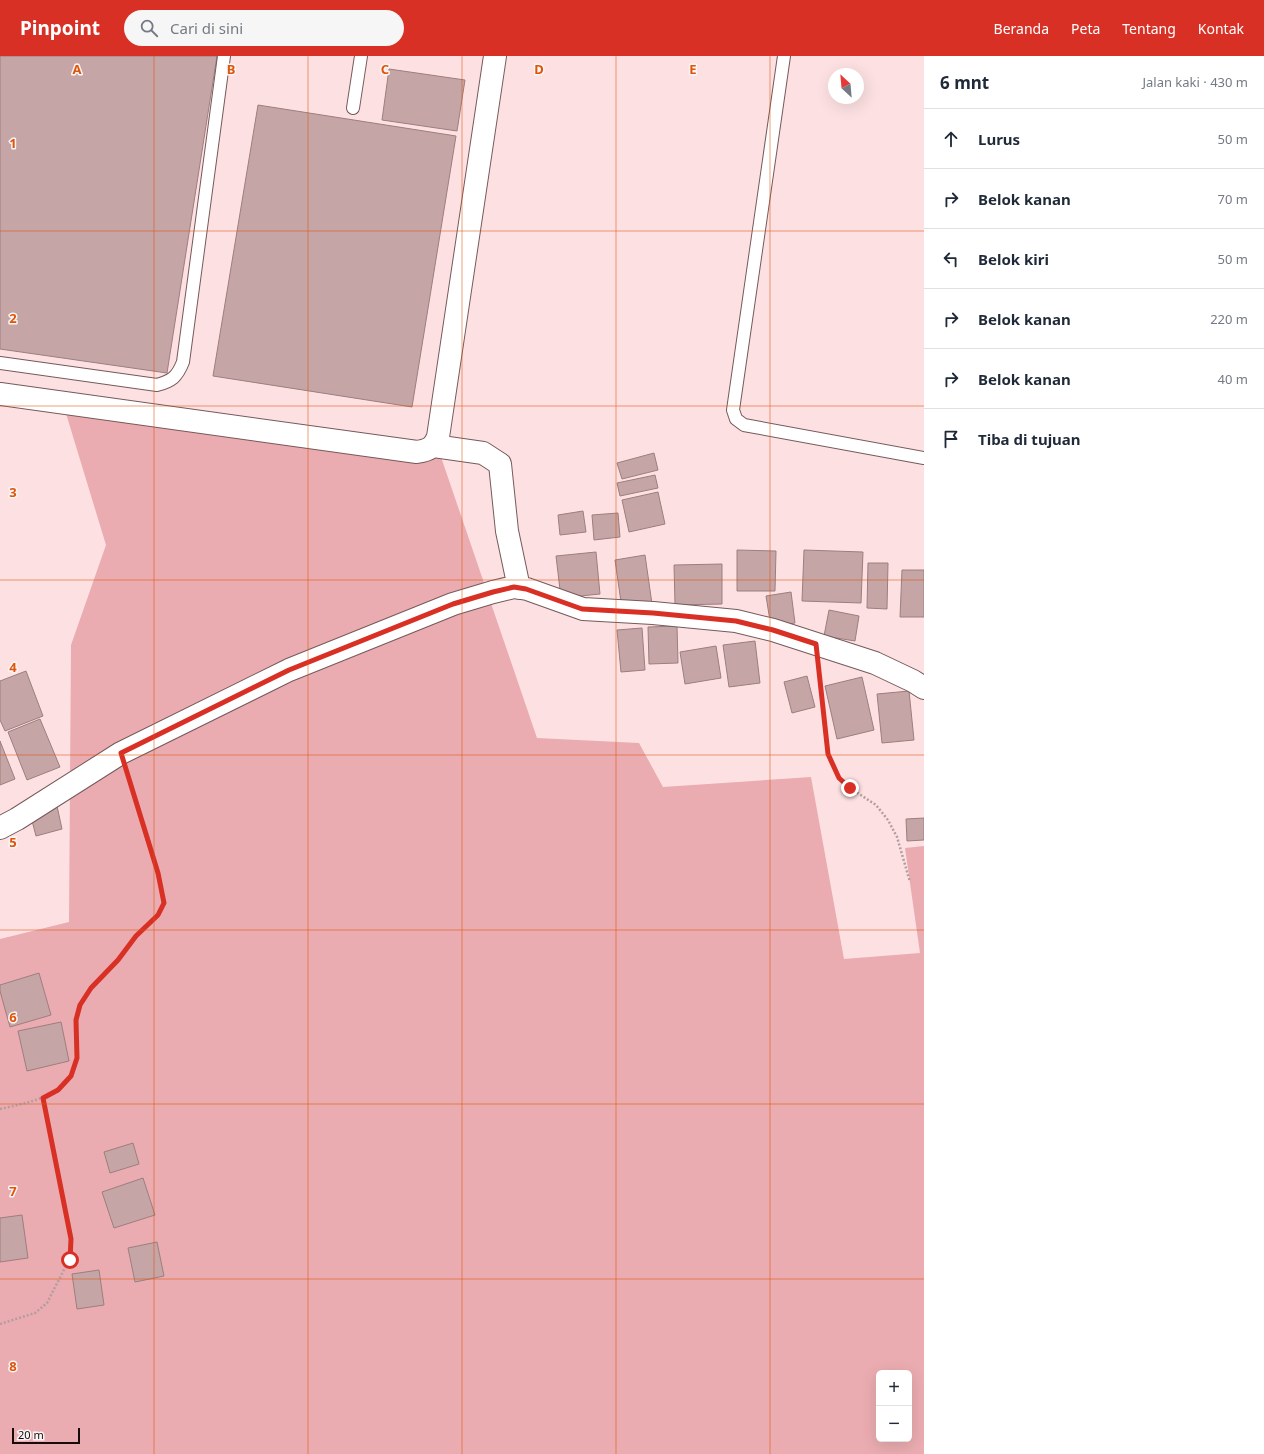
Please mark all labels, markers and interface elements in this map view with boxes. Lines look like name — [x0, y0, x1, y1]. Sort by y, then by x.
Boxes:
search box — [124, 10, 404, 46]
text: Pinpoint — [20, 15, 100, 41]
icon: search — [138, 17, 160, 39]
text: Cari di sini — [170, 18, 243, 38]
text: Beranda — [994, 19, 1049, 38]
text: Peta — [1071, 19, 1100, 38]
text: Tentang — [1122, 19, 1176, 38]
text: Kontak — [1198, 19, 1244, 38]
text: A — [73, 60, 82, 78]
text: B — [227, 60, 235, 78]
text: C — [381, 60, 389, 78]
text: D — [534, 60, 544, 78]
text: E — [689, 60, 697, 78]
north arrow — [828, 68, 864, 104]
text: 6 mnt — [940, 71, 989, 94]
text: Jalan kaki · 430 m — [1142, 73, 1248, 91]
icon: ahead — [940, 128, 962, 150]
text: Lurus — [978, 129, 1020, 149]
text: 50 m — [1218, 130, 1248, 148]
text: 1 — [9, 134, 17, 152]
icon: right — [940, 188, 962, 210]
text: Belok kanan — [978, 189, 1071, 209]
text: 70 m — [1218, 190, 1248, 208]
icon: left — [940, 248, 962, 270]
text: Belok kiri — [978, 249, 1049, 269]
text: 50 m — [1218, 250, 1248, 268]
icon: right — [940, 308, 962, 330]
text: 2 — [9, 309, 17, 327]
text: Belok kanan — [978, 309, 1071, 329]
text: 220 m — [1210, 310, 1248, 328]
icon: right — [940, 368, 962, 390]
text: Belok kanan — [978, 369, 1071, 389]
text: 40 m — [1218, 370, 1248, 388]
icon: arrive — [940, 428, 962, 450]
text: Tiba di tujuan — [978, 429, 1081, 449]
text: 3 — [9, 483, 17, 501]
text: 4 — [9, 658, 17, 676]
route end — [841, 779, 859, 797]
text: 5 — [9, 833, 17, 851]
text: 6 — [9, 1008, 17, 1026]
text: 7 — [9, 1182, 17, 1200]
route start — [61, 1251, 79, 1269]
text: 8 — [9, 1357, 17, 1375]
map controls — [876, 1370, 912, 1442]
button: + — [876, 1370, 912, 1406]
button: − — [876, 1406, 912, 1442]
scale bar — [12, 1426, 80, 1445]
text: 20 m — [18, 1427, 44, 1442]

